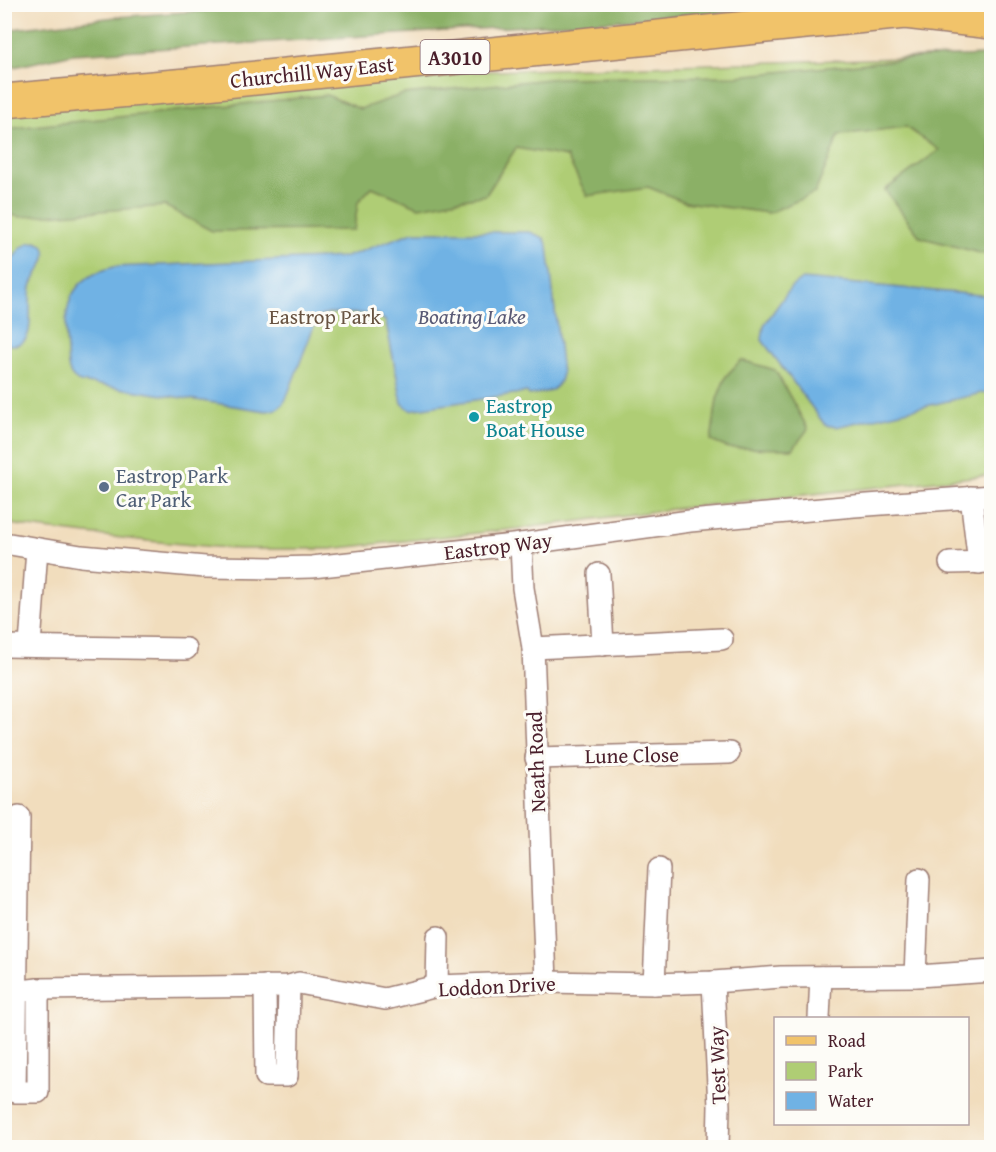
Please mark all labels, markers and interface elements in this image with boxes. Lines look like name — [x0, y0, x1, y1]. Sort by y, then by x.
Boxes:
road number: A3010 — [420, 40, 490, 74]
street label: Churchill Way East — [229, 48, 396, 96]
water label: Boating Lake — [417, 300, 526, 332]
park label: Eastrop Park — [269, 301, 381, 332]
place label: Eastrop Boat House — [486, 390, 585, 445]
marker: Eastrop Boat House — [467, 410, 481, 424]
place label: Eastrop Park Car Park — [116, 460, 228, 515]
marker: Eastrop Park Car Park — [97, 480, 111, 494]
street label: Eastrop Way — [442, 524, 554, 568]
street label: Neath Road — [519, 710, 553, 813]
street label: Lune Close — [585, 739, 679, 771]
street label: Loddon Drive — [437, 967, 557, 1005]
legend — [774, 1017, 969, 1125]
street label: Test Way — [700, 1025, 734, 1105]
text: Road — [828, 1027, 866, 1054]
text: Park — [828, 1057, 864, 1084]
text: Water — [828, 1087, 874, 1114]

